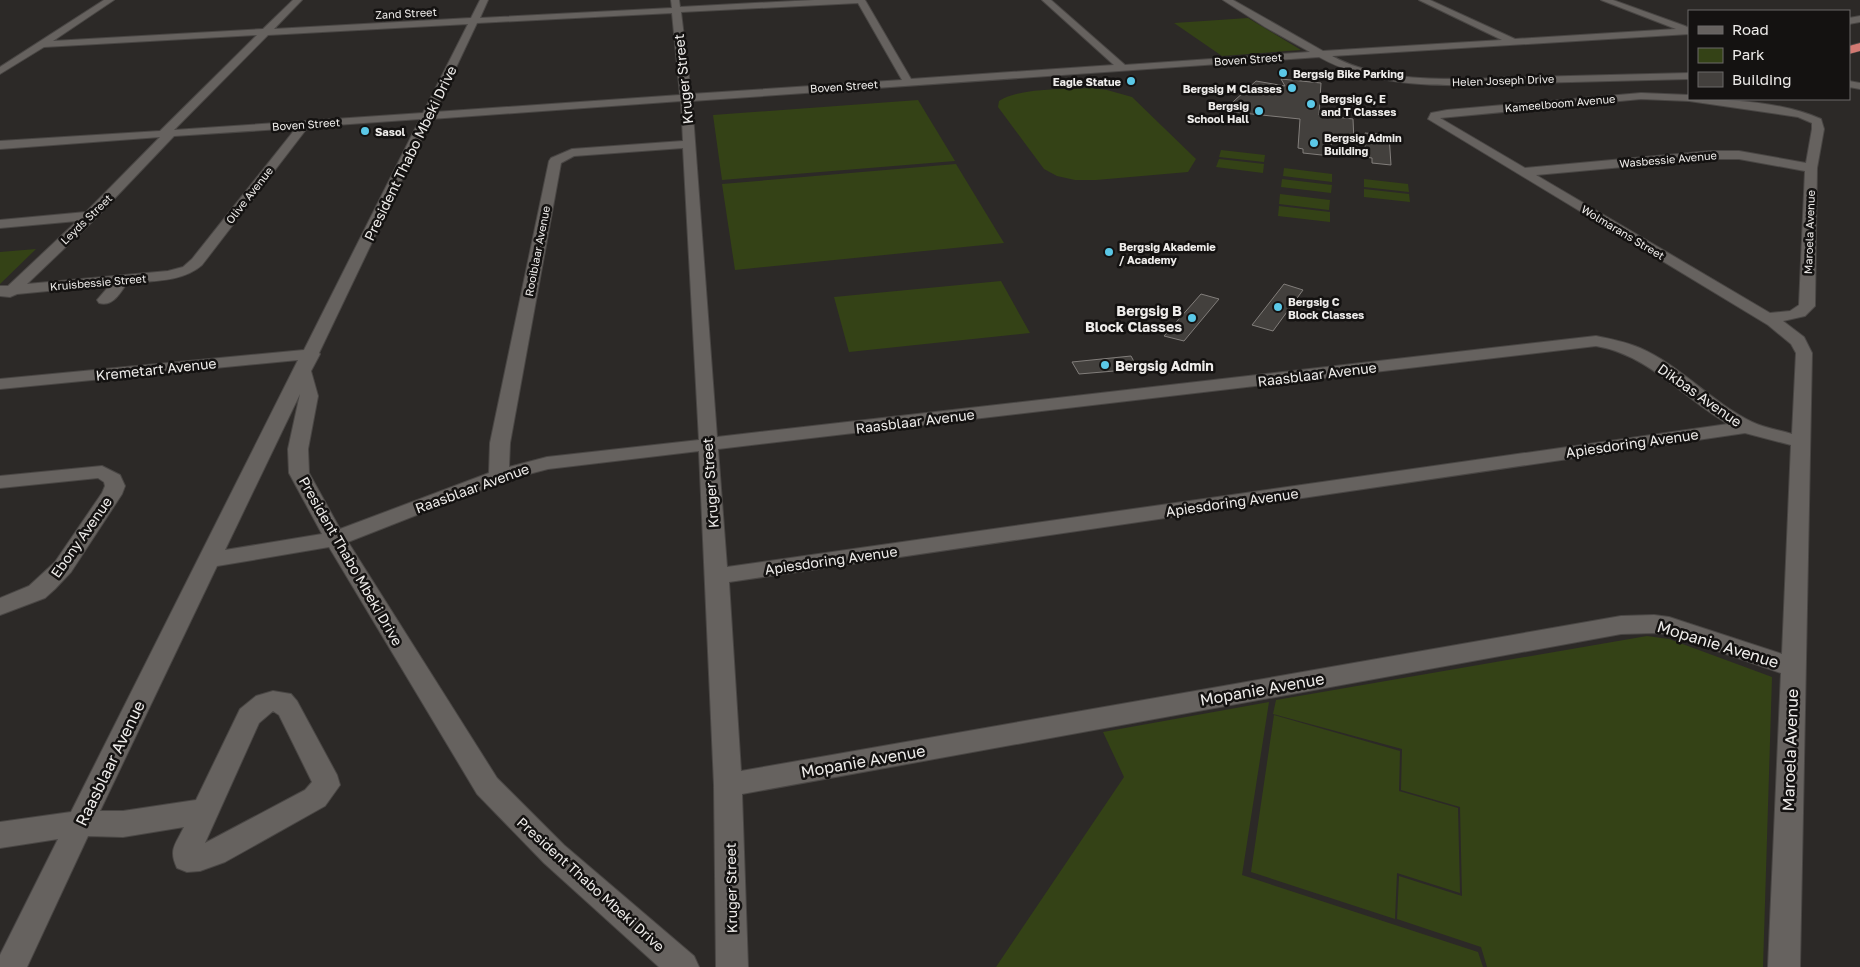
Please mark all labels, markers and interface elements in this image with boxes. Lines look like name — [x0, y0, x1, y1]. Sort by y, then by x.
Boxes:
street label: Zand Street — [375, 5, 437, 21]
legend — [1688, 10, 1850, 100]
text: Road — [1732, 20, 1769, 38]
street label: Kruger Street — [670, 33, 696, 125]
text: Park — [1732, 45, 1765, 63]
street label: Boven Street — [1214, 50, 1282, 68]
street label: President Thabo Mbeki Drive — [360, 63, 460, 243]
marker: Bergsig Bike Parking — [1277, 67, 1289, 79]
place label: Bergsig Bike Parking — [1293, 67, 1404, 80]
text: Building — [1732, 70, 1792, 88]
street label: Helen Joseph Drive — [1452, 72, 1554, 88]
place label: Eagle Statue — [1053, 75, 1122, 88]
marker: Eagle Statue — [1125, 75, 1137, 87]
street label: Boven Street — [810, 77, 878, 95]
place label: Bergsig M Classes — [1183, 82, 1282, 95]
marker: Bergsig M Classes — [1286, 82, 1298, 94]
place label: Bergsig G, E and T Classes — [1321, 92, 1396, 118]
street label: Kameelboom Avenue — [1504, 92, 1616, 114]
marker: Bergsig G, E and T Classes — [1305, 98, 1317, 110]
place label: Bergsig School Hall — [1187, 99, 1249, 125]
marker: Bergsig School Hall — [1253, 105, 1265, 117]
street label: Boven Street — [272, 115, 340, 133]
marker: Sasol — [359, 125, 371, 137]
place label: Sasol — [375, 125, 406, 138]
place label: Bergsig Admin Building — [1324, 131, 1402, 157]
marker: Bergsig Admin Building — [1308, 137, 1320, 149]
street label: Wasbessie Avenue — [1619, 148, 1717, 170]
street label: Olive Avenue — [223, 164, 275, 226]
street label: Maroela Avenue — [1801, 190, 1817, 274]
street label: Leyds Street — [58, 191, 114, 247]
street label: Wolmarans Street — [1579, 202, 1667, 262]
street label: Rooiblaar Avenue — [522, 205, 552, 297]
place label: Bergsig Akademie / Academy — [1119, 240, 1216, 266]
marker: Bergsig Akademie / Academy — [1103, 246, 1115, 258]
street label: Kruisbessie Street — [49, 271, 147, 293]
place label: Bergsig C Block Classes — [1288, 295, 1364, 321]
marker: Bergsig C Block Classes — [1272, 301, 1284, 313]
place label: Bergsig B Block Classes — [1085, 302, 1182, 335]
marker: Bergsig B Block Classes — [1186, 312, 1198, 324]
street label: Kremetart Avenue — [95, 354, 217, 384]
place label: Bergsig Admin — [1115, 357, 1214, 374]
street label: Raasblaar Avenue — [1256, 358, 1378, 390]
marker: Bergsig Admin — [1099, 359, 1111, 371]
street label: Dikbas Avenue — [1655, 360, 1745, 430]
street label: Raasblaar Avenue — [854, 405, 976, 437]
street label: Apiesdoring Avenue — [1565, 425, 1699, 461]
street label: Kruger Street — [698, 437, 722, 529]
street label: Raasblaar Avenue — [413, 460, 531, 516]
street label: President Thabo Mbeki Drive — [296, 473, 406, 649]
street label: Apiesdoring Avenue — [1165, 484, 1299, 520]
street label: Ebony Avenue — [47, 493, 115, 581]
street label: Apiesdoring Avenue — [764, 542, 898, 578]
street label: Mopanie Avenue — [1655, 616, 1781, 672]
street label: Mopanie Avenue — [1198, 668, 1326, 710]
street label: Maroela Avenue — [1778, 688, 1802, 812]
street label: Raasblaar Avenue — [71, 697, 149, 829]
street label: Mopanie Avenue — [799, 740, 927, 782]
street label: President Thabo Mbeki Drive — [514, 813, 668, 955]
street label: Kruger Street — [722, 842, 740, 934]

